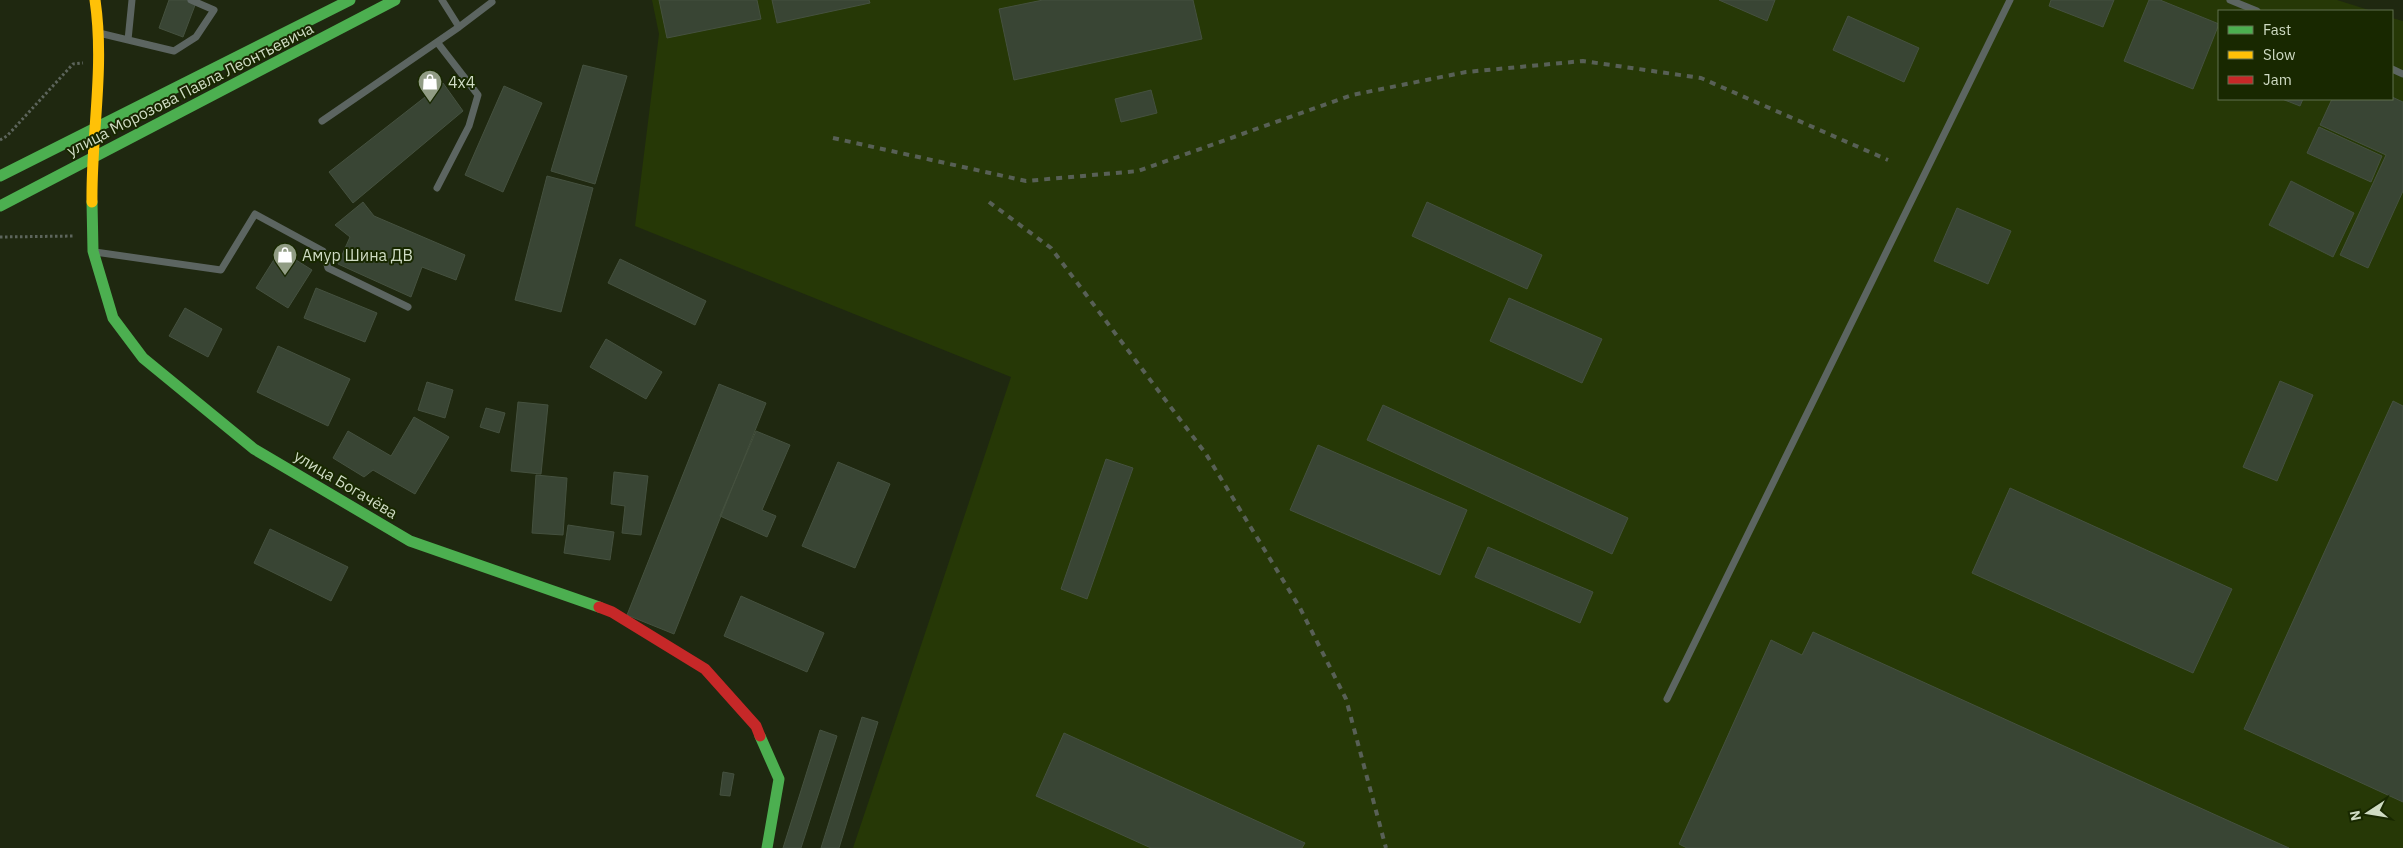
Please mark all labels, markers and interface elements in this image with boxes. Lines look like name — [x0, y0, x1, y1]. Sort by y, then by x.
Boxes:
legend — [2218, 10, 2393, 100]
street label: улица Морозова Павла Леонтьевича — [63, 18, 317, 160]
text: Fast — [2263, 20, 2291, 39]
text: Slow — [2263, 45, 2296, 64]
shop icon: 4х4 — [417, 69, 443, 103]
text: Jam — [2263, 70, 2292, 89]
place label: 4х4 — [448, 72, 475, 92]
shop icon: Амур Шина ДВ — [272, 242, 298, 276]
place label: Амур Шина ДВ — [302, 245, 413, 265]
street label: улица Богачёва — [291, 445, 402, 523]
north arrow — [2343, 788, 2393, 838]
text: N — [2345, 809, 2365, 823]

